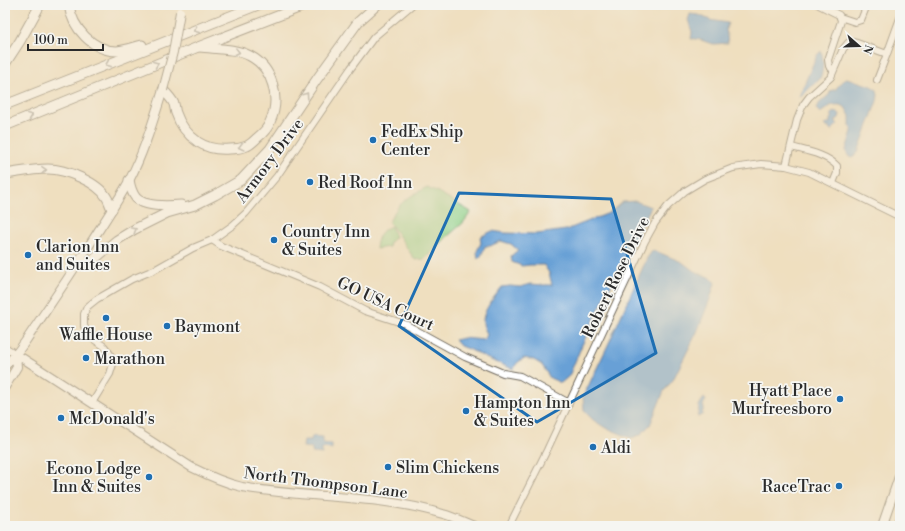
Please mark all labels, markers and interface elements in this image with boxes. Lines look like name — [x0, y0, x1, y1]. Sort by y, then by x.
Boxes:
one-way arrow — [192, 25, 199, 33]
scale bar — [28, 26, 103, 52]
north arrow — [839, 26, 879, 66]
text: 100 m — [34, 33, 68, 48]
text: N — [859, 43, 876, 56]
one-way arrow — [234, 47, 240, 55]
one-way arrow — [104, 60, 111, 68]
one-way arrow — [152, 61, 159, 69]
one-way arrow — [301, 92, 309, 99]
one-way arrow — [26, 112, 33, 120]
street label: Armory Drive — [231, 114, 308, 208]
place label: FedEx Ship Center — [381, 122, 463, 160]
marker: FedEx Ship Center — [368, 135, 378, 145]
one-way arrow — [238, 142, 245, 151]
one-way arrow — [41, 165, 47, 174]
place label: Red Roof Inn — [318, 173, 413, 193]
marker: Red Roof Inn — [305, 177, 315, 187]
street label: Robert Rose Drive — [578, 214, 654, 341]
place label: Country Inn & Suites — [282, 222, 370, 260]
one-way arrow — [130, 227, 137, 234]
marker: Country Inn & Suites — [269, 235, 279, 245]
place label: Clarion Inn and Suites — [36, 237, 120, 275]
marker: Clarion Inn and Suites — [23, 250, 33, 260]
street label: GO USA Court — [334, 273, 437, 335]
marker: Waffle House — [101, 313, 111, 323]
place label: Baymont — [174, 317, 241, 337]
marker: Baymont — [162, 321, 172, 331]
place label: Waffle House — [58, 325, 153, 345]
place label: Marathon — [94, 349, 166, 369]
marker: Marathon — [81, 353, 91, 363]
place label: Hyatt Place Murfreesboro — [732, 381, 832, 419]
place label: Hampton Inn & Suites — [474, 393, 571, 431]
marker: Hyatt Place Murfreesboro — [835, 394, 845, 404]
marker: Hampton Inn & Suites — [461, 406, 471, 416]
place label: McDonald's — [69, 409, 155, 429]
marker: McDonald's — [56, 413, 66, 423]
place label: Aldi — [600, 438, 631, 458]
marker: Aldi — [588, 442, 598, 452]
place label: Slim Chickens — [396, 458, 499, 478]
place label: Econo Lodge Inn & Suites — [46, 459, 141, 497]
marker: Slim Chickens — [383, 462, 393, 472]
street label: North Thompson Lane — [243, 463, 409, 503]
marker: Econo Lodge Inn & Suites — [144, 472, 154, 482]
place label: RaceTrac — [762, 477, 831, 497]
marker: RaceTrac — [834, 481, 844, 491]

